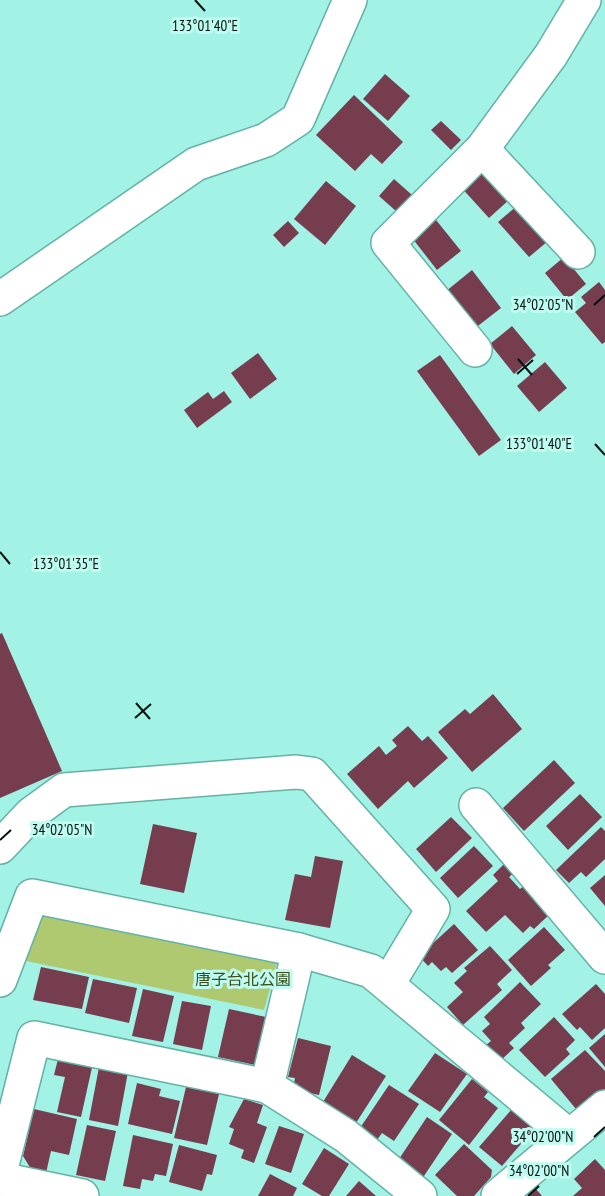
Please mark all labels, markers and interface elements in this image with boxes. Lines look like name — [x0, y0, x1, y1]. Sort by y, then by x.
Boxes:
text: 133°01'40"E — [172, 16, 238, 35]
text: 34°02'05"N — [513, 295, 573, 314]
text: 133°01'40"E — [506, 434, 572, 453]
text: 133°01'35"E — [33, 554, 99, 573]
text: 34°02'05"N — [32, 820, 92, 839]
park label: 唐子台北公園 — [195, 969, 291, 989]
text: 34°02'00"N — [513, 1127, 573, 1146]
text: 34°02'00"N — [509, 1161, 569, 1180]

